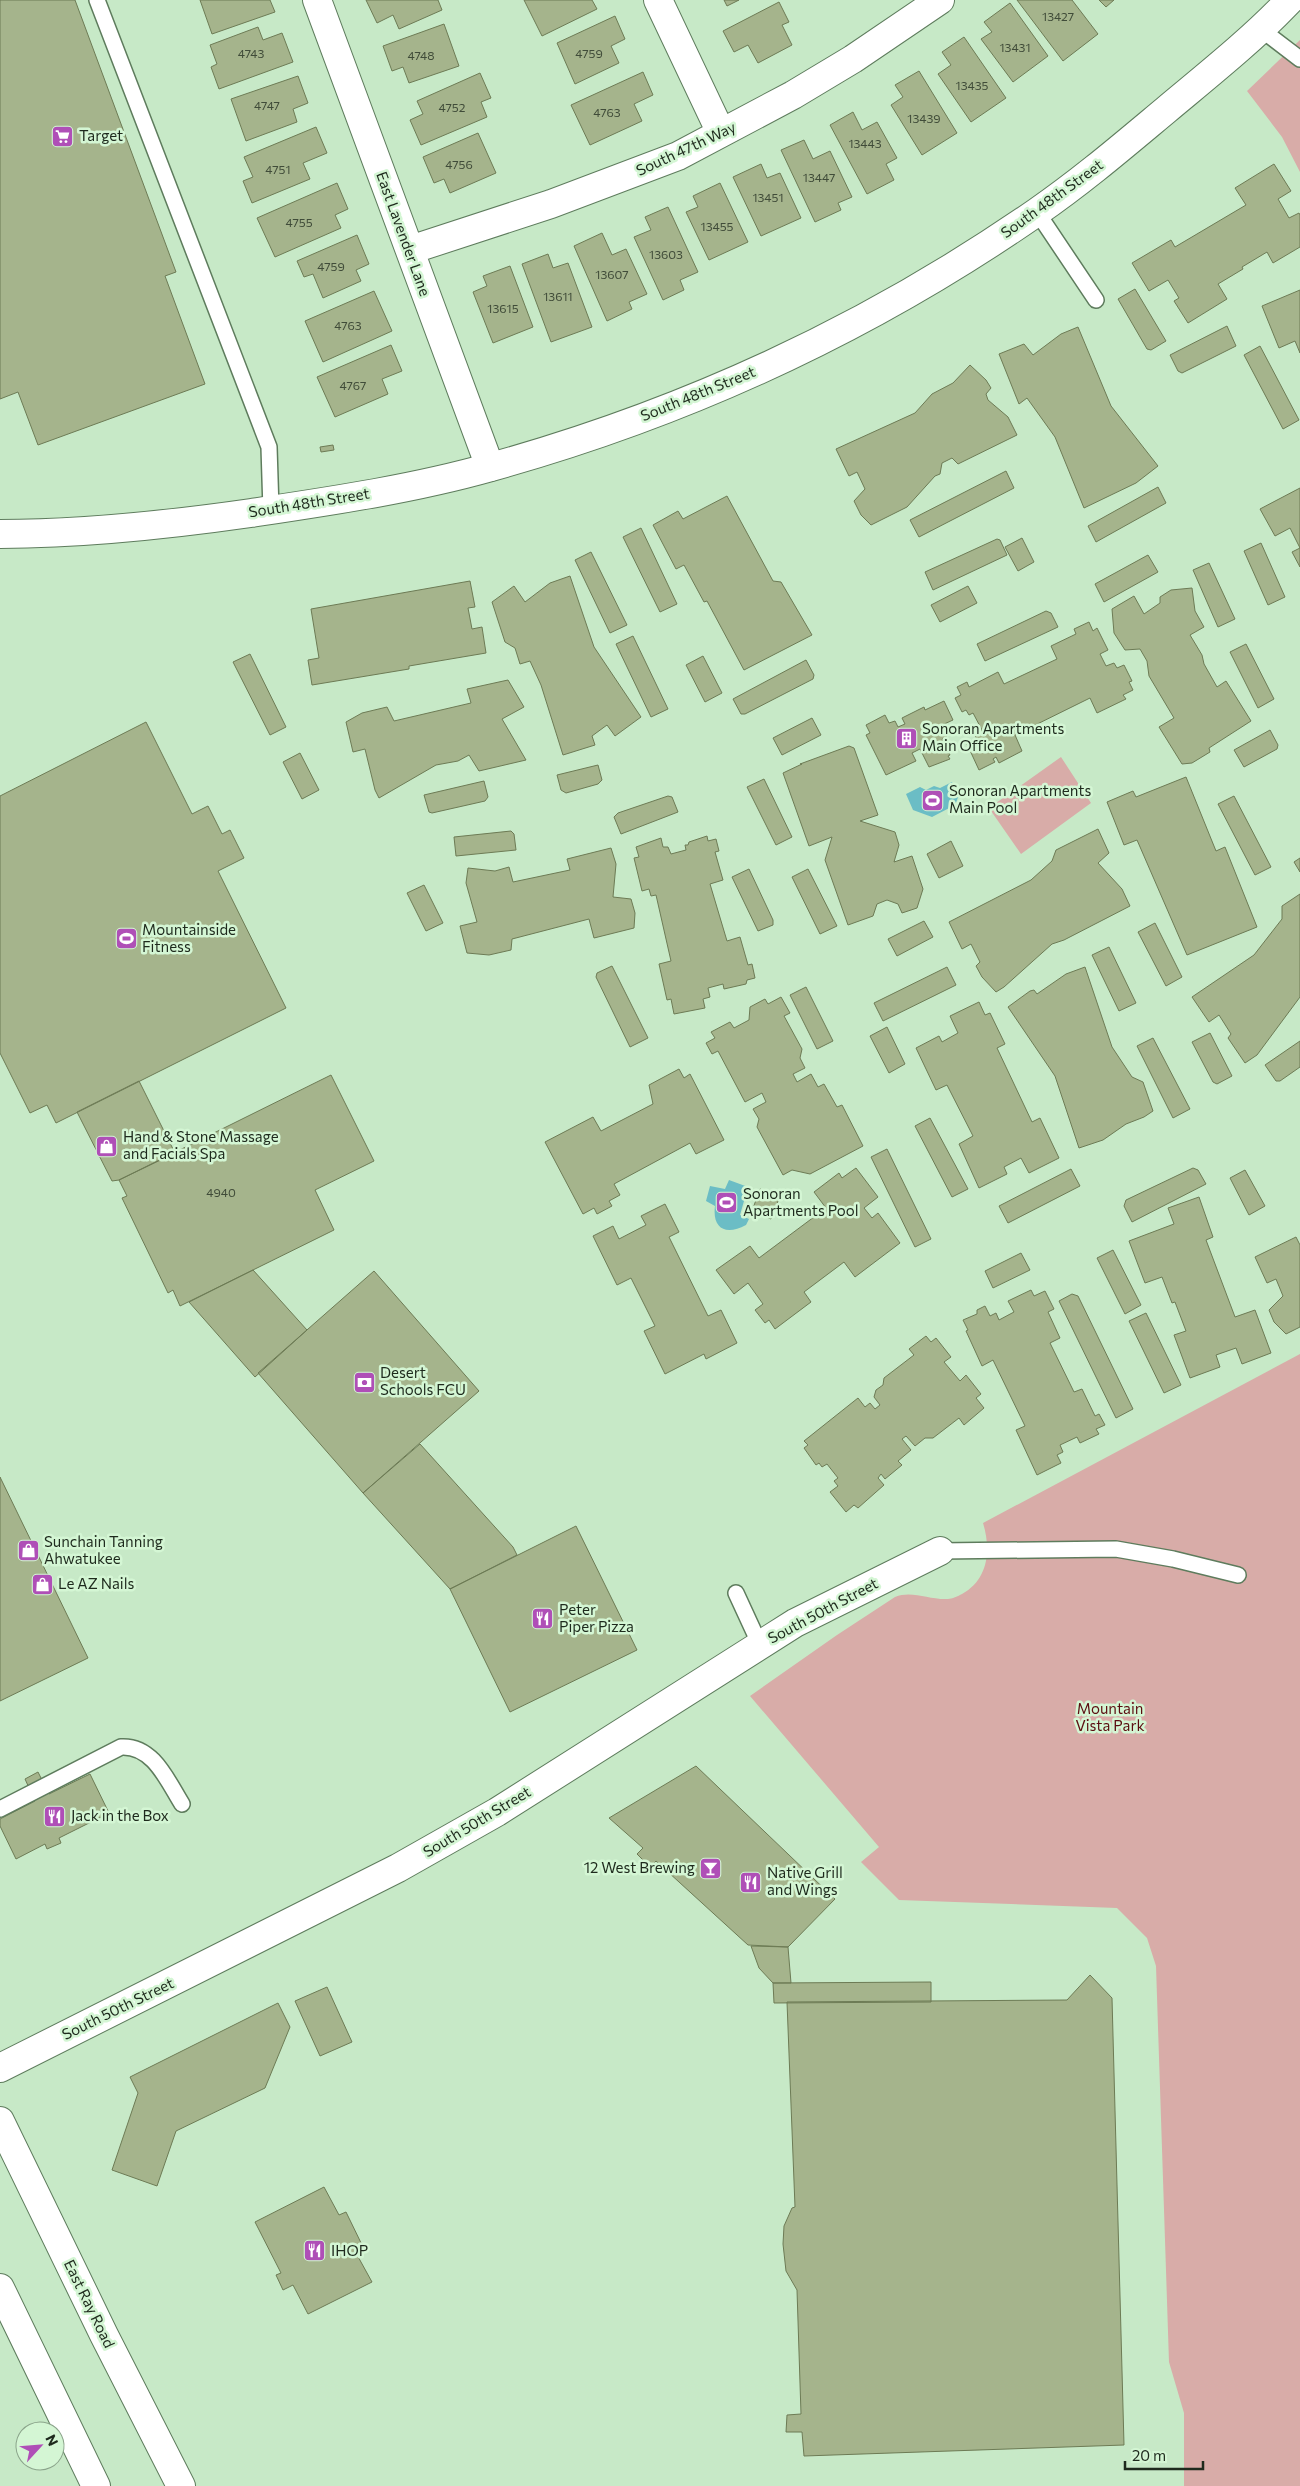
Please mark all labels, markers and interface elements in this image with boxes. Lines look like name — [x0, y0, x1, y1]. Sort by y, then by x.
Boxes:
house number: 13427 — [1042, 9, 1074, 23]
house number: 13431 — [999, 40, 1031, 54]
house number: 4743 — [238, 46, 264, 60]
house number: 4759 — [575, 46, 603, 60]
house number: 4748 — [407, 48, 435, 62]
house number: 13435 — [956, 78, 989, 92]
house number: 4747 — [254, 98, 280, 112]
house number: 4752 — [439, 100, 466, 114]
house number: 4763 — [593, 105, 621, 119]
house number: 13439 — [907, 111, 941, 125]
street label: South 47th Way — [633, 117, 739, 179]
supermarket icon: Target — [51, 124, 75, 148]
place label: Target — [79, 126, 123, 144]
house number: 13443 — [848, 136, 882, 150]
street label: South 48th Street — [997, 155, 1106, 241]
house number: 4756 — [445, 157, 473, 171]
house number: 4751 — [265, 162, 291, 176]
street label: East Lavender Lane — [373, 169, 435, 298]
house number: 13447 — [803, 170, 835, 184]
house number: 13451 — [752, 190, 784, 204]
house number: 4755 — [285, 215, 313, 229]
house number: 13455 — [701, 219, 734, 233]
house number: 13603 — [649, 247, 683, 261]
house number: 4759 — [317, 259, 345, 273]
house number: 13607 — [595, 267, 629, 281]
house number: 13611 — [543, 289, 573, 303]
house number: 13615 — [487, 301, 519, 315]
house number: 4763 — [334, 318, 362, 332]
street label: South 48th Street — [638, 362, 757, 424]
house number: 4767 — [340, 378, 366, 392]
street label: South 48th Street — [247, 484, 370, 520]
place label: Sonoran Apartments Main Office — [922, 719, 1064, 754]
building icon: Sonoran Apartments Main Office — [894, 726, 918, 750]
place label: Sonoran Apartments Main Pool — [949, 781, 1091, 816]
sports icon: Sonoran Apartments Main Pool — [921, 788, 945, 812]
place label: Mountainside Fitness — [142, 920, 236, 955]
sports icon: Mountainside Fitness — [114, 927, 138, 951]
place label: Hand & Stone Massage and Facials Spa — [123, 1127, 279, 1162]
shop icon: Hand & Stone Massage and Facials Spa — [95, 1134, 119, 1158]
place label: Sonoran Apartments Pool — [743, 1184, 859, 1219]
house number: 4940 — [206, 1185, 236, 1199]
sports icon: Sonoran Apartments Pool — [715, 1191, 739, 1215]
place label: Desert Schools FCU — [380, 1363, 466, 1398]
bank icon: Desert Schools FCU — [352, 1370, 376, 1394]
place label: Sunchain Tanning Ahwatukee — [44, 1532, 163, 1567]
shop icon: Sunchain Tanning Ahwatukee — [16, 1539, 40, 1563]
shop icon: Le AZ Nails — [30, 1572, 54, 1596]
street label: South 50th Street — [764, 1573, 881, 1647]
place label: Le AZ Nails — [58, 1574, 134, 1592]
place label: Peter Piper Pizza — [559, 1600, 634, 1635]
restaurant icon: Peter Piper Pizza — [531, 1607, 555, 1631]
park label: Mountain Vista Park — [1075, 1699, 1145, 1734]
street label: South 50th Street — [419, 1782, 533, 1860]
restaurant icon: Jack in the Box — [43, 1804, 67, 1828]
place label: Jack in the Box — [71, 1806, 169, 1824]
bar icon: 12 West Brewing — [699, 1856, 723, 1880]
place label: 12 West Brewing — [584, 1858, 695, 1876]
place label: Native Grill and Wings — [767, 1863, 843, 1898]
restaurant icon: Native Grill and Wings — [739, 1870, 763, 1894]
street label: South 50th Street — [59, 1973, 176, 2043]
restaurant icon: IHOP — [303, 2239, 327, 2263]
place label: IHOP — [331, 2241, 368, 2259]
street label: East Ray Road — [61, 2257, 119, 2351]
north arrow — [15, 2421, 65, 2471]
text: N — [42, 2432, 62, 2449]
scale bar — [1125, 2438, 1202, 2470]
text: 20 m — [1132, 2446, 1166, 2464]

